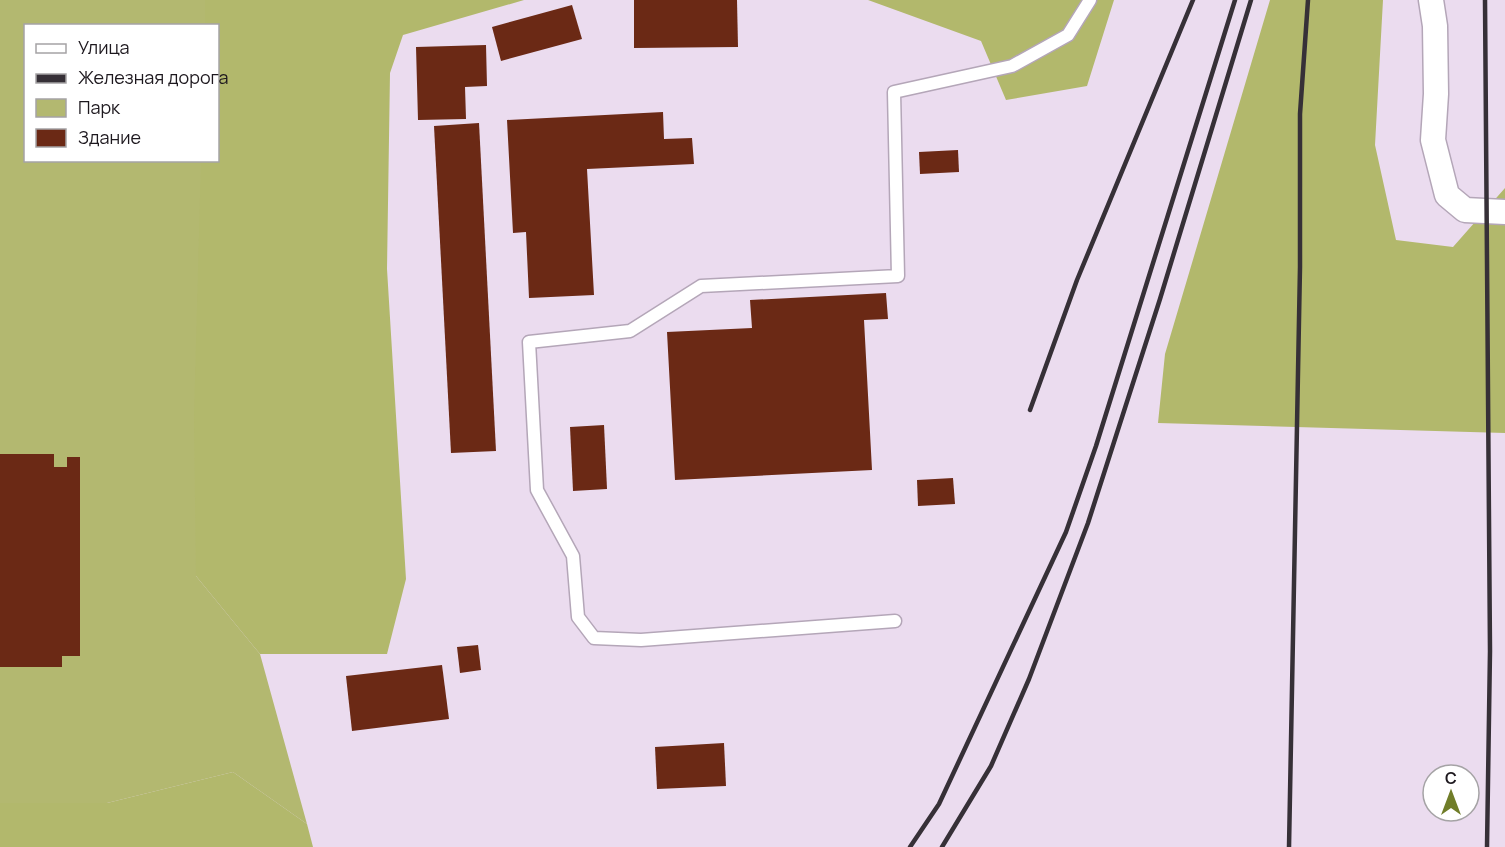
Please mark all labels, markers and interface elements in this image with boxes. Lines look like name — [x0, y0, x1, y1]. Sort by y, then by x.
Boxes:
legend — [24, 24, 219, 162]
text: Улица — [78, 35, 130, 59]
text: Железная дорога — [78, 65, 229, 89]
text: Парк — [78, 95, 121, 119]
text: Здание — [78, 125, 141, 149]
north arrow — [1421, 763, 1481, 823]
text: С — [1445, 767, 1457, 789]

